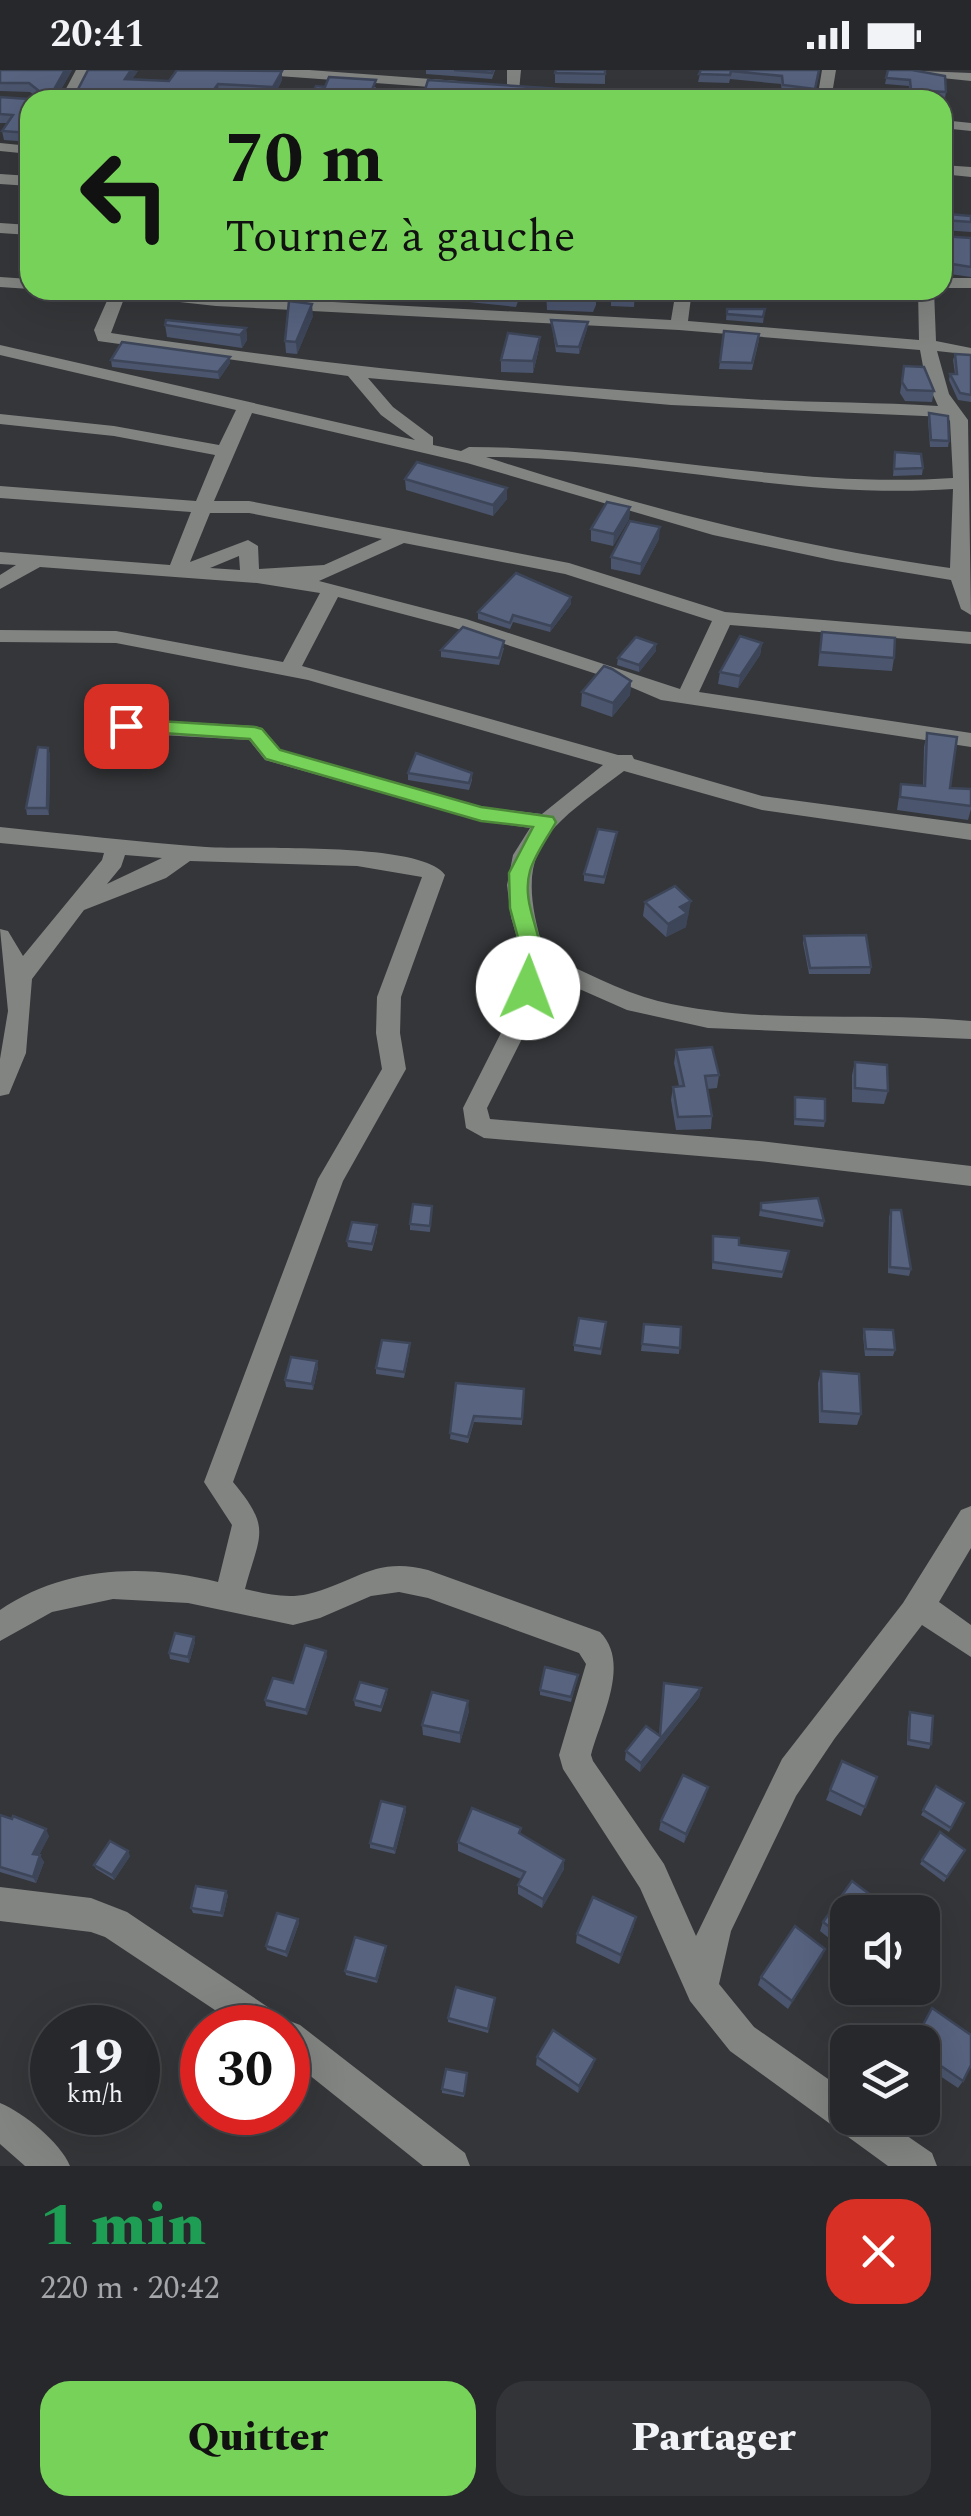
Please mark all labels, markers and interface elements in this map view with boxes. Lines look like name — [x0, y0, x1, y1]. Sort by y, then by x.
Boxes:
text: 20:41 — [50, 6, 145, 64]
text: 70 m — [225, 107, 384, 213]
icon: left — [60, 130, 190, 260]
text: Tournez à gauche — [225, 203, 576, 272]
pin — [84, 684, 169, 769]
icon: arrive — [99, 699, 154, 754]
position arrow — [476, 936, 580, 1040]
map controls — [830, 1895, 940, 2135]
button: sound — [830, 1895, 940, 2005]
speed limit sign: 30 — [180, 2005, 310, 2135]
text: 19 — [67, 2020, 123, 2096]
button: layers — [830, 2025, 940, 2135]
text: km/h — [67, 2076, 123, 2114]
text: 1 min — [40, 2180, 206, 2272]
button: close — [826, 2199, 931, 2304]
text: 220 m · 20:42 — [40, 2264, 220, 2313]
button: Quitter — [40, 2381, 476, 2496]
button: Partager — [496, 2381, 931, 2496]

